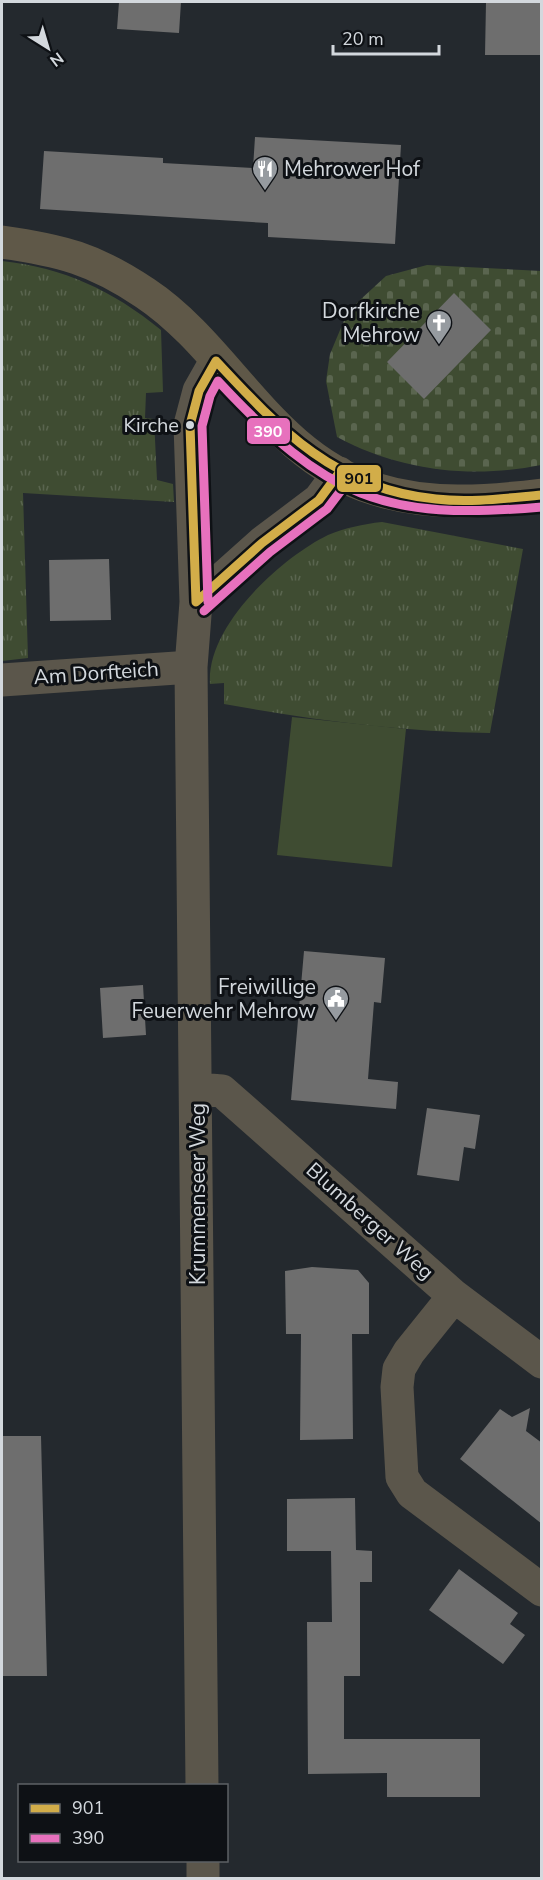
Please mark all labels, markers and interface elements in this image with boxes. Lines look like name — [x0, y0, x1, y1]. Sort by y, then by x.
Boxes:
north arrow — [18, 18, 78, 78]
scale bar — [333, 18, 440, 56]
text: 20 m — [342, 27, 384, 51]
text: N — [45, 47, 68, 72]
restaurant icon: Mehrower Hof — [250, 154, 280, 192]
place label: Mehrower Hof — [284, 155, 421, 183]
place label: Dorfkirche Mehrow — [322, 297, 420, 349]
church icon: Dorfkirche Mehrow — [424, 308, 454, 346]
place label: Kirche — [124, 412, 179, 439]
line badge: 390 — [246, 417, 291, 445]
marker: Kirche — [184, 419, 196, 431]
text: 390 — [254, 421, 282, 443]
line badge: 901 — [336, 464, 382, 493]
text: 901 — [345, 468, 373, 490]
street label: Am Dorfteich — [32, 655, 160, 691]
place label: Freiwillige Feuerwehr Mehrow — [131, 973, 316, 1025]
public building icon: Freiwillige Feuerwehr Mehrow — [321, 984, 351, 1022]
street label: Krummenseer Weg — [184, 1103, 212, 1285]
street label: Blumberger Weg — [300, 1156, 440, 1286]
legend — [18, 1784, 228, 1862]
text: 901 — [72, 1796, 104, 1820]
text: 390 — [72, 1826, 104, 1850]

